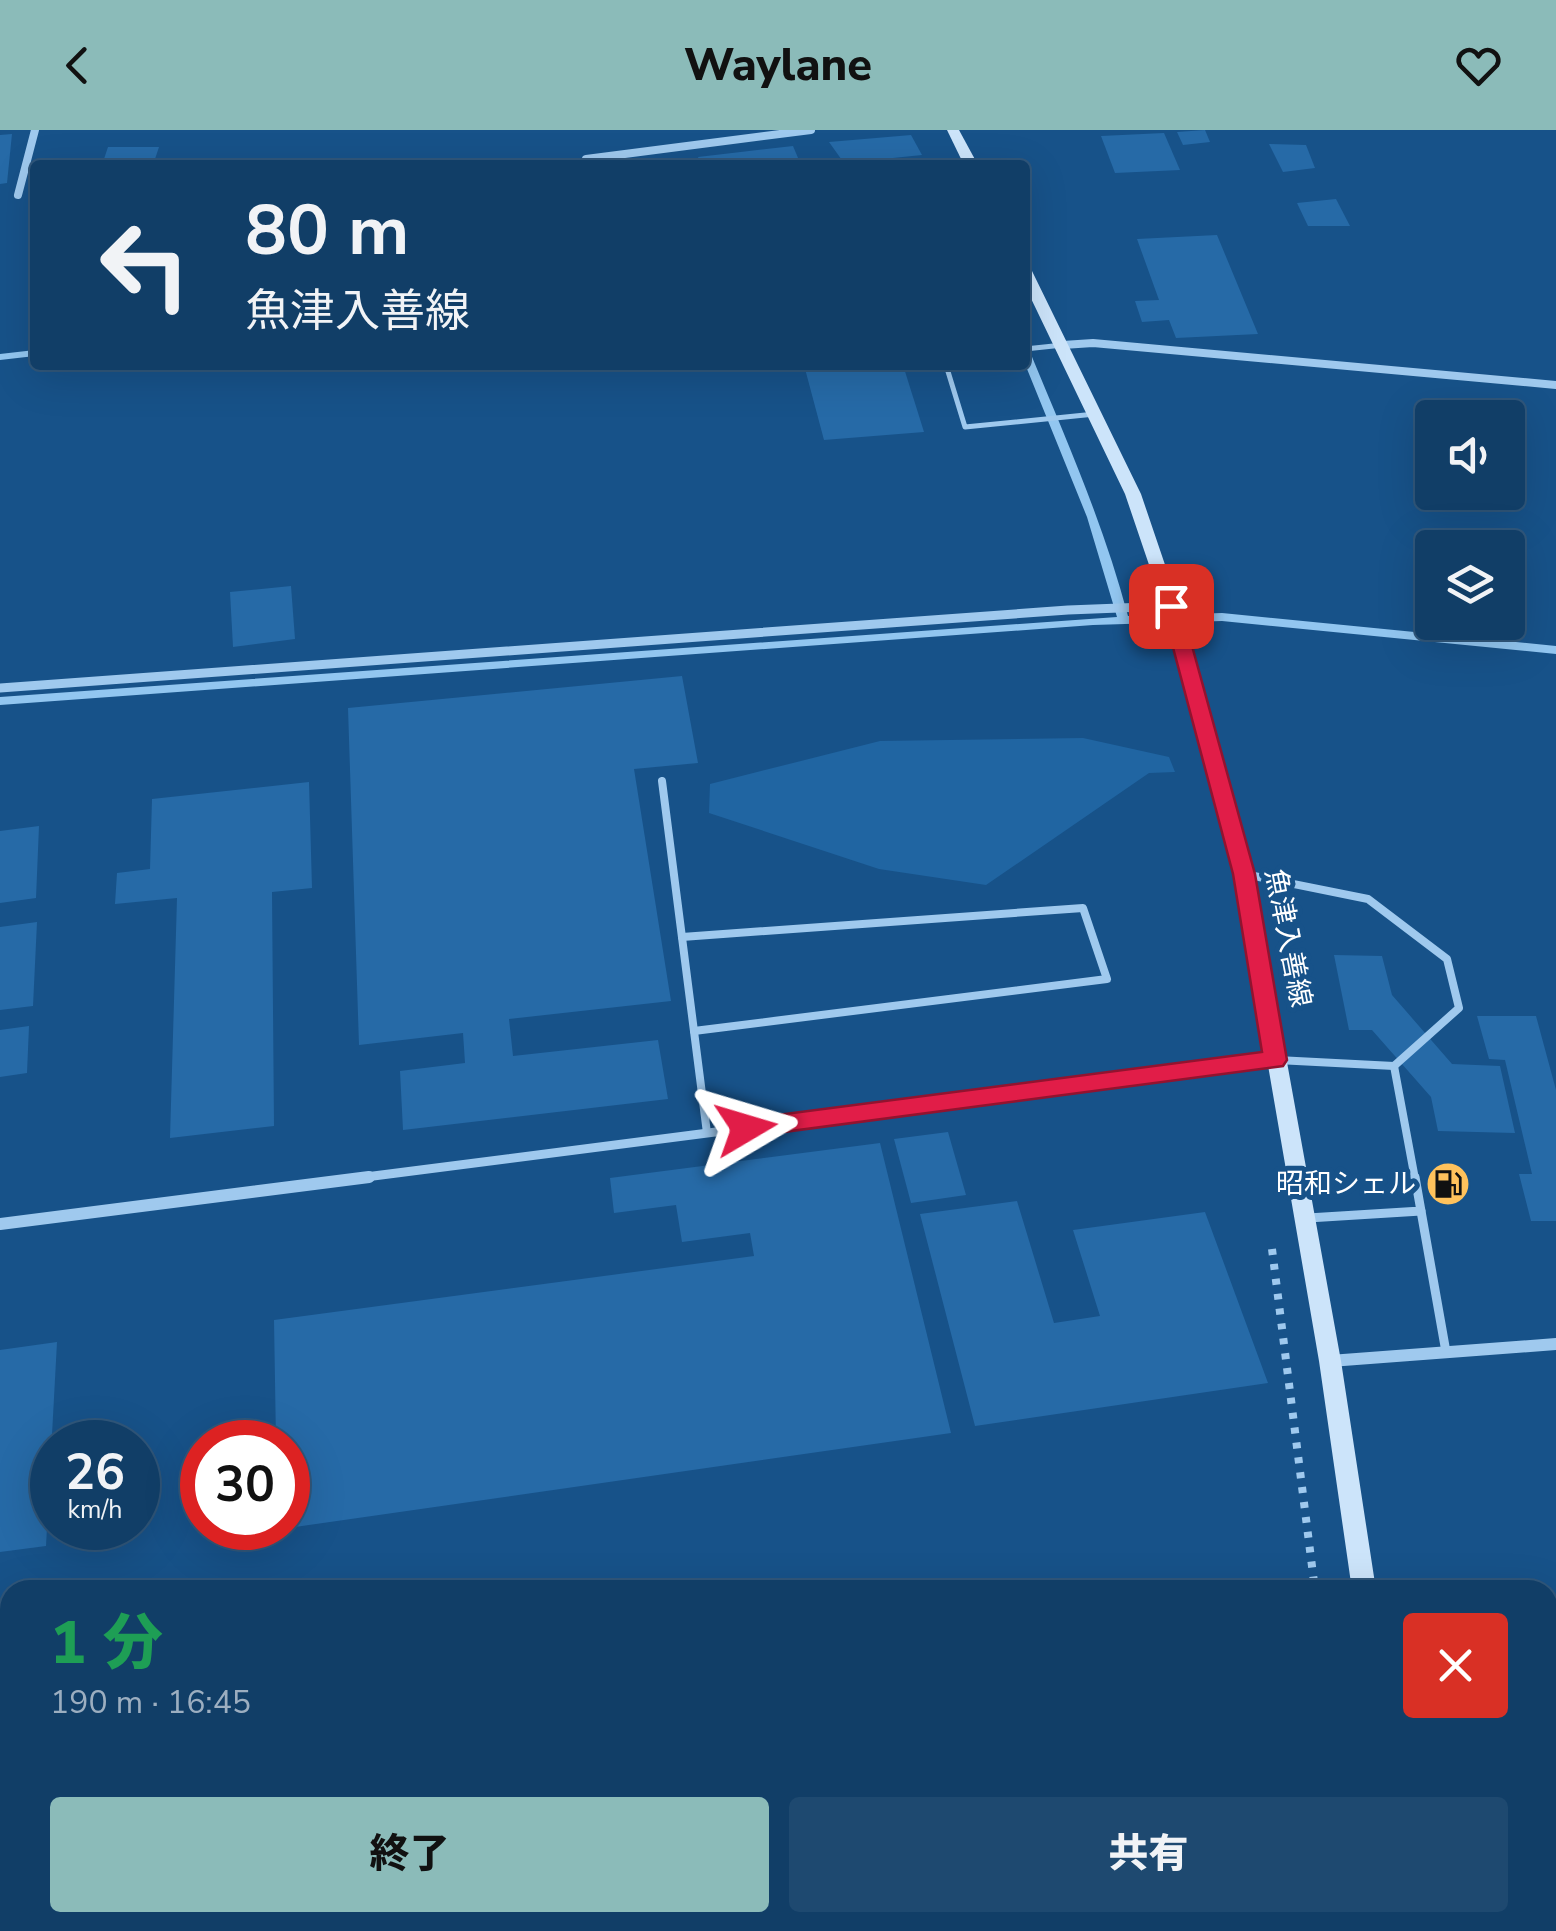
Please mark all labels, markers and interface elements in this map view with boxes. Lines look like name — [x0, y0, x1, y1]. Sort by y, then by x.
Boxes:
text: Waylane — [684, 35, 872, 96]
icon: back — [50, 38, 105, 93]
icon: heart — [1451, 38, 1506, 93]
text: 80 m — [245, 183, 409, 279]
icon: left — [80, 200, 210, 330]
text: 魚津入善線 — [245, 281, 470, 342]
map controls — [1415, 400, 1525, 640]
button: sound — [1415, 400, 1525, 510]
button: layers — [1415, 530, 1525, 640]
pin — [1129, 564, 1214, 649]
icon: arrive — [1144, 579, 1199, 634]
street label: 魚津入善線 — [1256, 866, 1320, 1010]
position arrow — [694, 1076, 798, 1180]
fuel station icon: 昭和シェル — [1425, 1161, 1471, 1207]
place label: 昭和シェル — [1276, 1165, 1416, 1203]
speed limit sign: 30 — [180, 1420, 310, 1550]
text: 26 — [65, 1438, 125, 1507]
text: km/h — [67, 1493, 123, 1527]
text: 1 分 — [50, 1602, 163, 1684]
button: close — [1403, 1613, 1508, 1718]
text: 190 m · 16:45 — [50, 1681, 251, 1724]
button: 終了 — [50, 1797, 769, 1912]
button: 共有 — [789, 1797, 1508, 1912]

